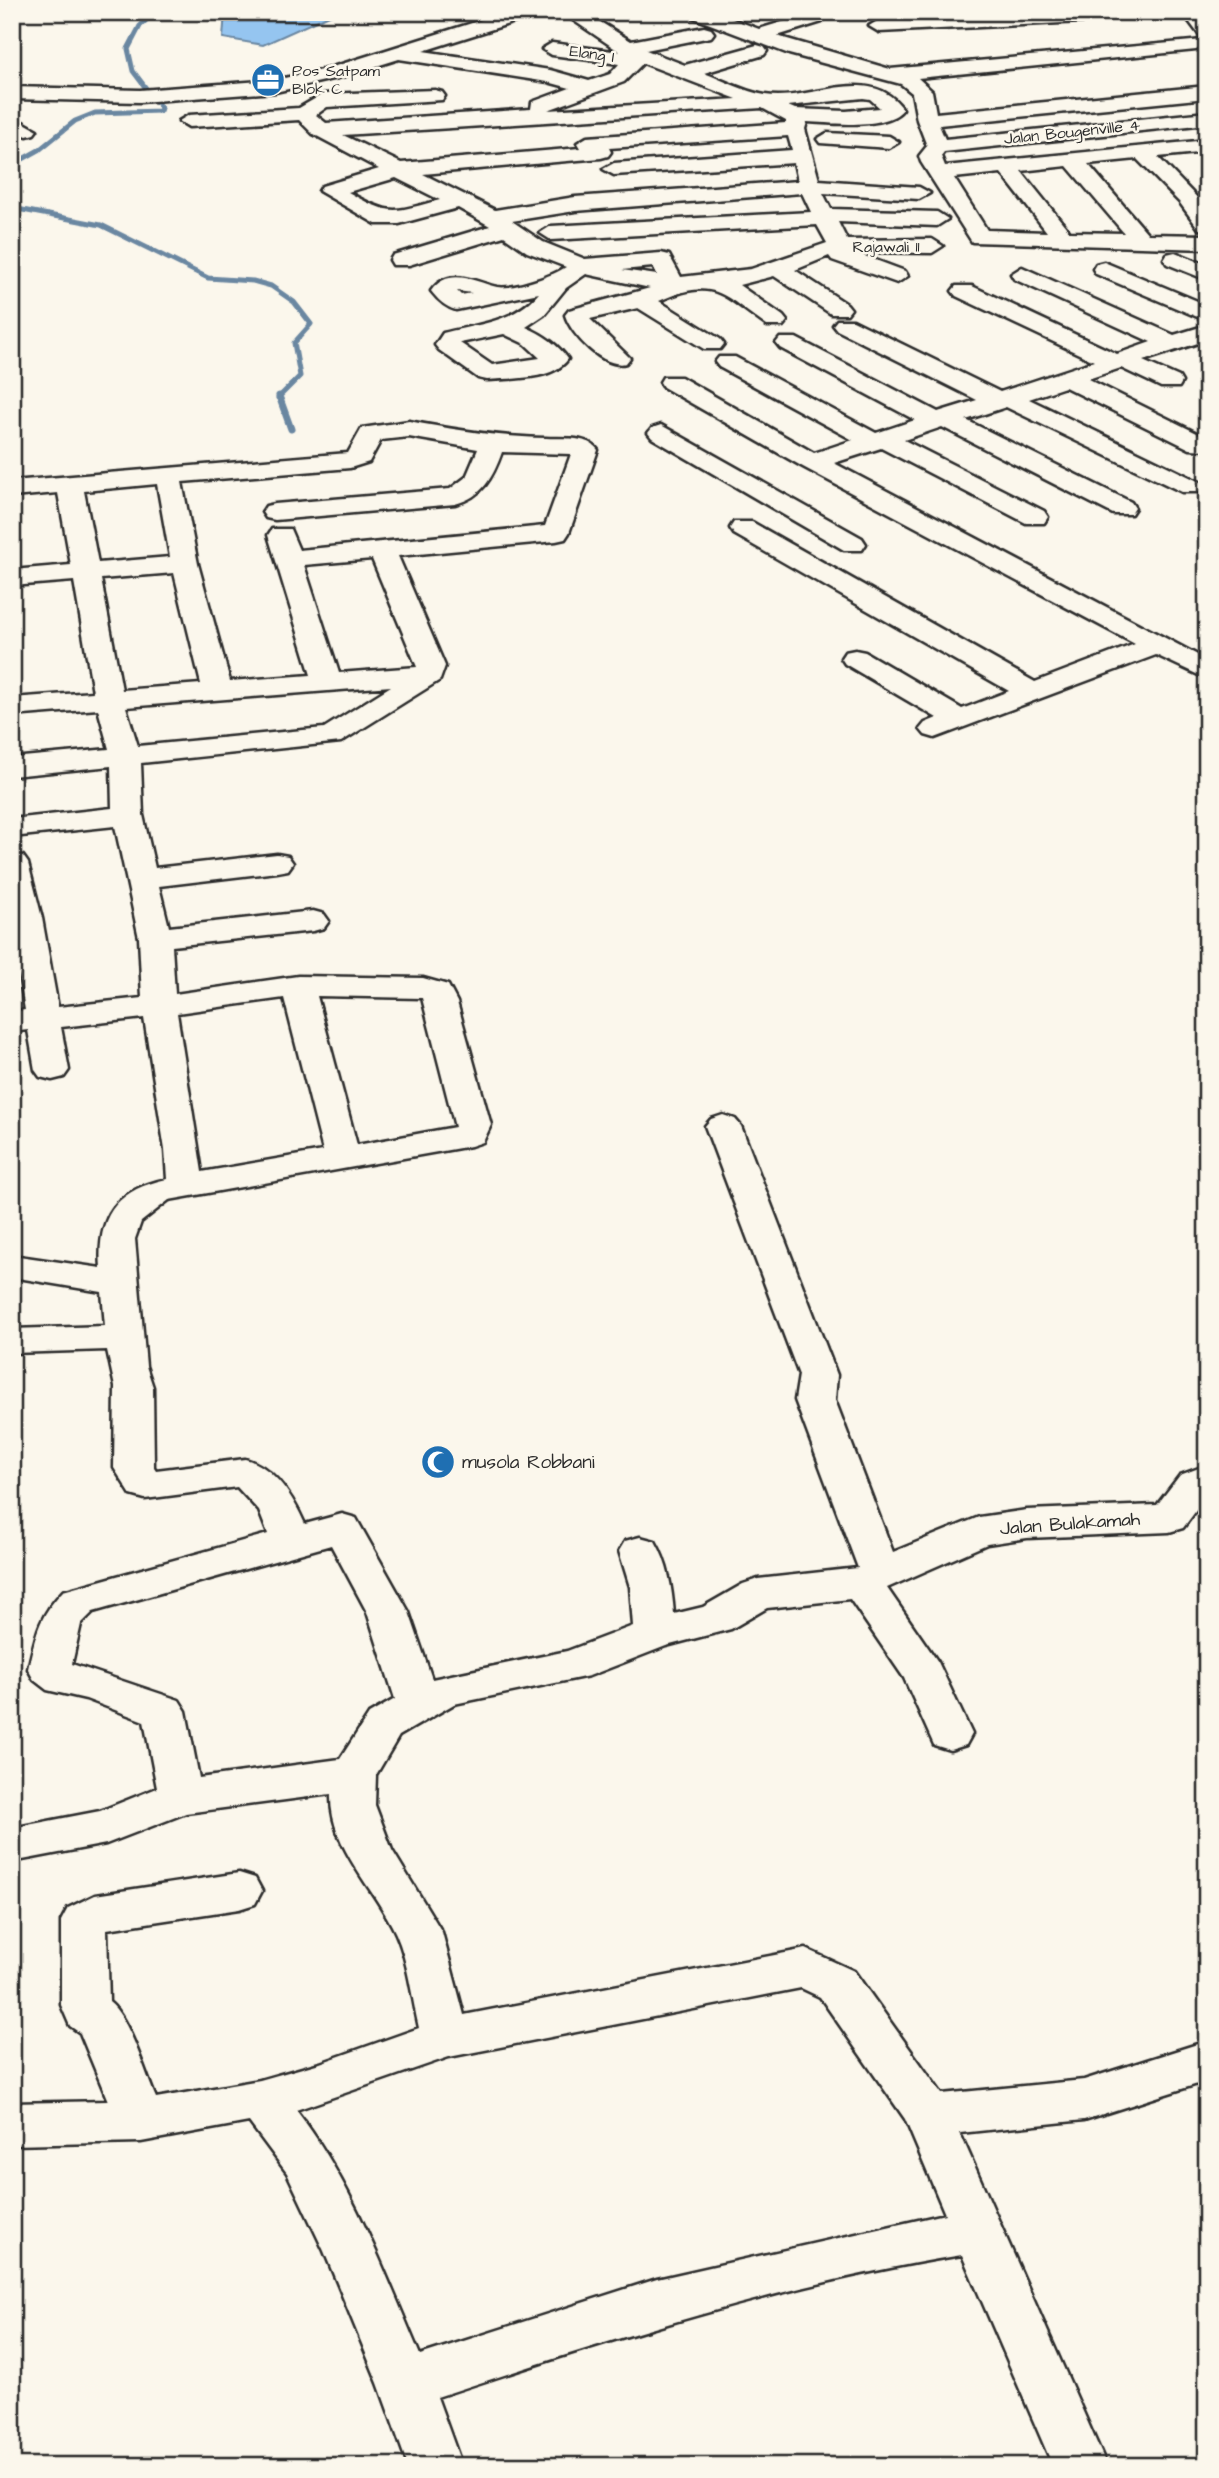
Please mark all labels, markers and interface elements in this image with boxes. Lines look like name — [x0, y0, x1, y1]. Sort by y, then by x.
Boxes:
street label: Elang I — [568, 40, 616, 69]
place label: Pos Satpam Blok C — [292, 60, 381, 100]
office icon: Pos Satpam Blok C — [249, 61, 287, 99]
street label: Jalan Bougenville 4 — [1003, 114, 1141, 151]
street label: Rajawali 11 — [852, 236, 920, 258]
mosque icon: musola Robbani — [419, 1443, 457, 1481]
place label: musola Robbani — [462, 1449, 595, 1476]
street label: Jalan Bulakamah — [999, 1506, 1142, 1542]

